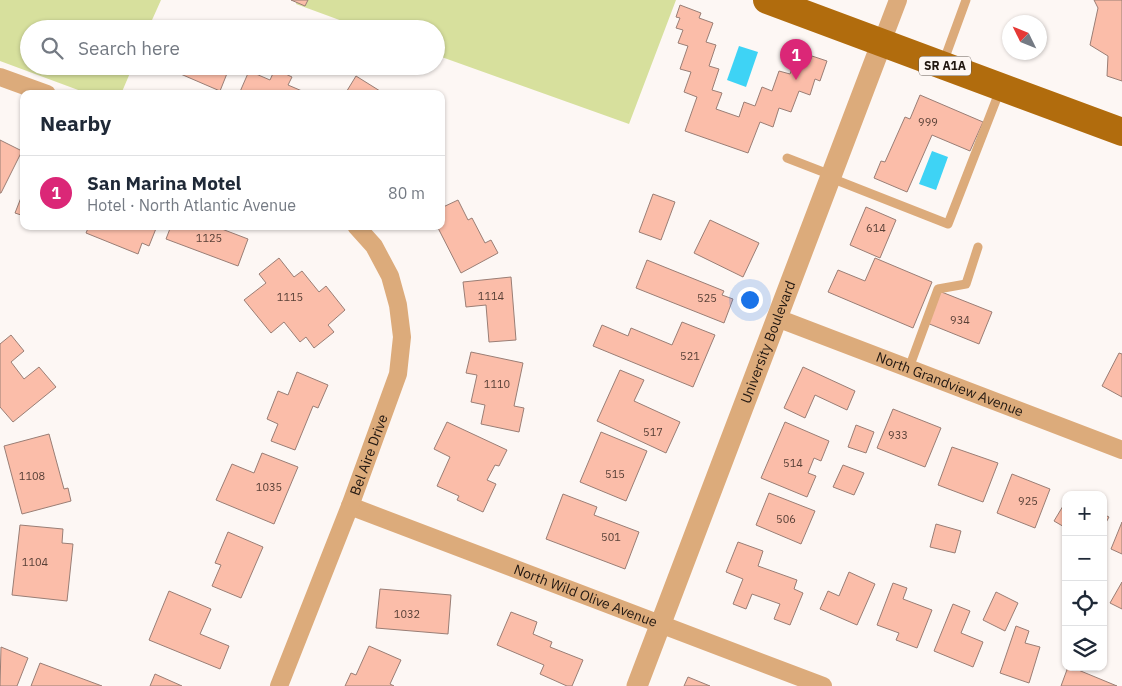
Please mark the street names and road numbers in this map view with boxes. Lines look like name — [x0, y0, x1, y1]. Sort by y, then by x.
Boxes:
road number: SR A1A — [919, 56, 971, 76]
street label: University Boulevard — [736, 278, 799, 406]
street label: North Grandview Avenue — [874, 348, 1026, 421]
street label: Bel Aire Drive — [346, 411, 392, 498]
street label: North Wild Olive Avenue — [511, 560, 660, 631]

